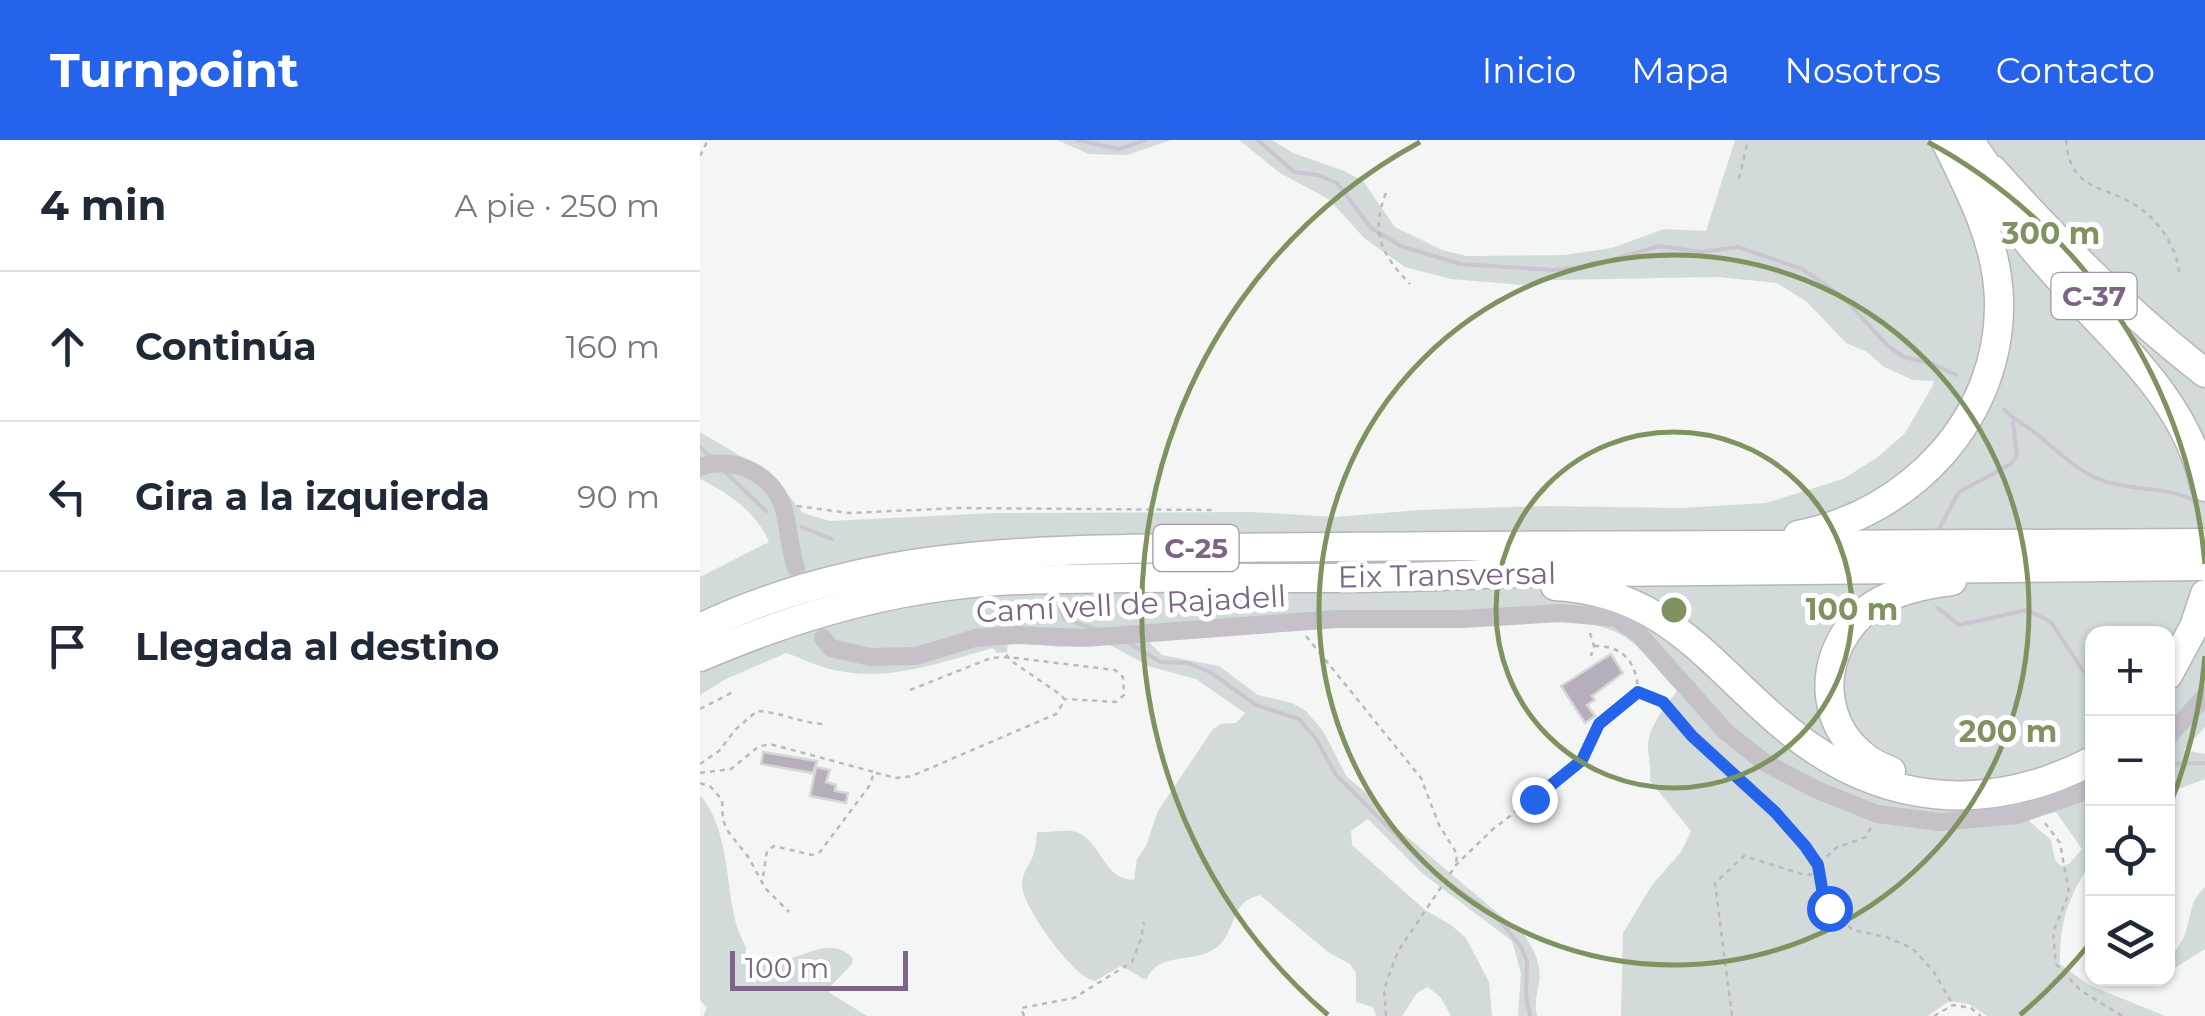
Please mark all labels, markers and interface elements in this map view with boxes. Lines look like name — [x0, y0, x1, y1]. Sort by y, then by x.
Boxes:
text: Turnpoint — [50, 41, 299, 99]
text: Inicio — [1482, 49, 1576, 92]
text: Mapa — [1631, 49, 1730, 92]
text: Nosotros — [1785, 49, 1941, 92]
text: Contacto — [1996, 49, 2155, 92]
text: 4 min — [40, 179, 167, 231]
text: A pie · 250 m — [454, 186, 660, 225]
text: 300 m — [2001, 215, 2100, 252]
road number: C-37 — [2052, 273, 2136, 319]
icon: ahead — [40, 319, 95, 374]
text: Continúa — [135, 323, 317, 370]
text: 160 m — [565, 327, 660, 366]
icon: left — [40, 469, 95, 524]
text: Gira a la izquierda — [135, 473, 490, 520]
text: 90 m — [577, 477, 660, 516]
road number: C-25 — [1154, 525, 1238, 571]
street label: Eix Transversal — [1338, 555, 1556, 595]
street label: Camí vell de Rajadell — [975, 577, 1287, 631]
text: 100 m — [1806, 591, 1898, 628]
centre of rings — [1656, 592, 1692, 628]
icon: arrive — [40, 619, 95, 674]
text: Llegada al destino — [135, 623, 499, 670]
map controls — [2085, 626, 2175, 986]
button: + — [2085, 626, 2175, 716]
text: 200 m — [1959, 713, 2057, 750]
button: − — [2085, 716, 2175, 806]
route end — [1512, 777, 1558, 823]
button: locate — [2085, 806, 2175, 896]
route start — [1807, 886, 1853, 932]
button: layers — [2085, 896, 2175, 986]
scale bar — [730, 946, 908, 990]
text: 100 m — [745, 951, 829, 985]

